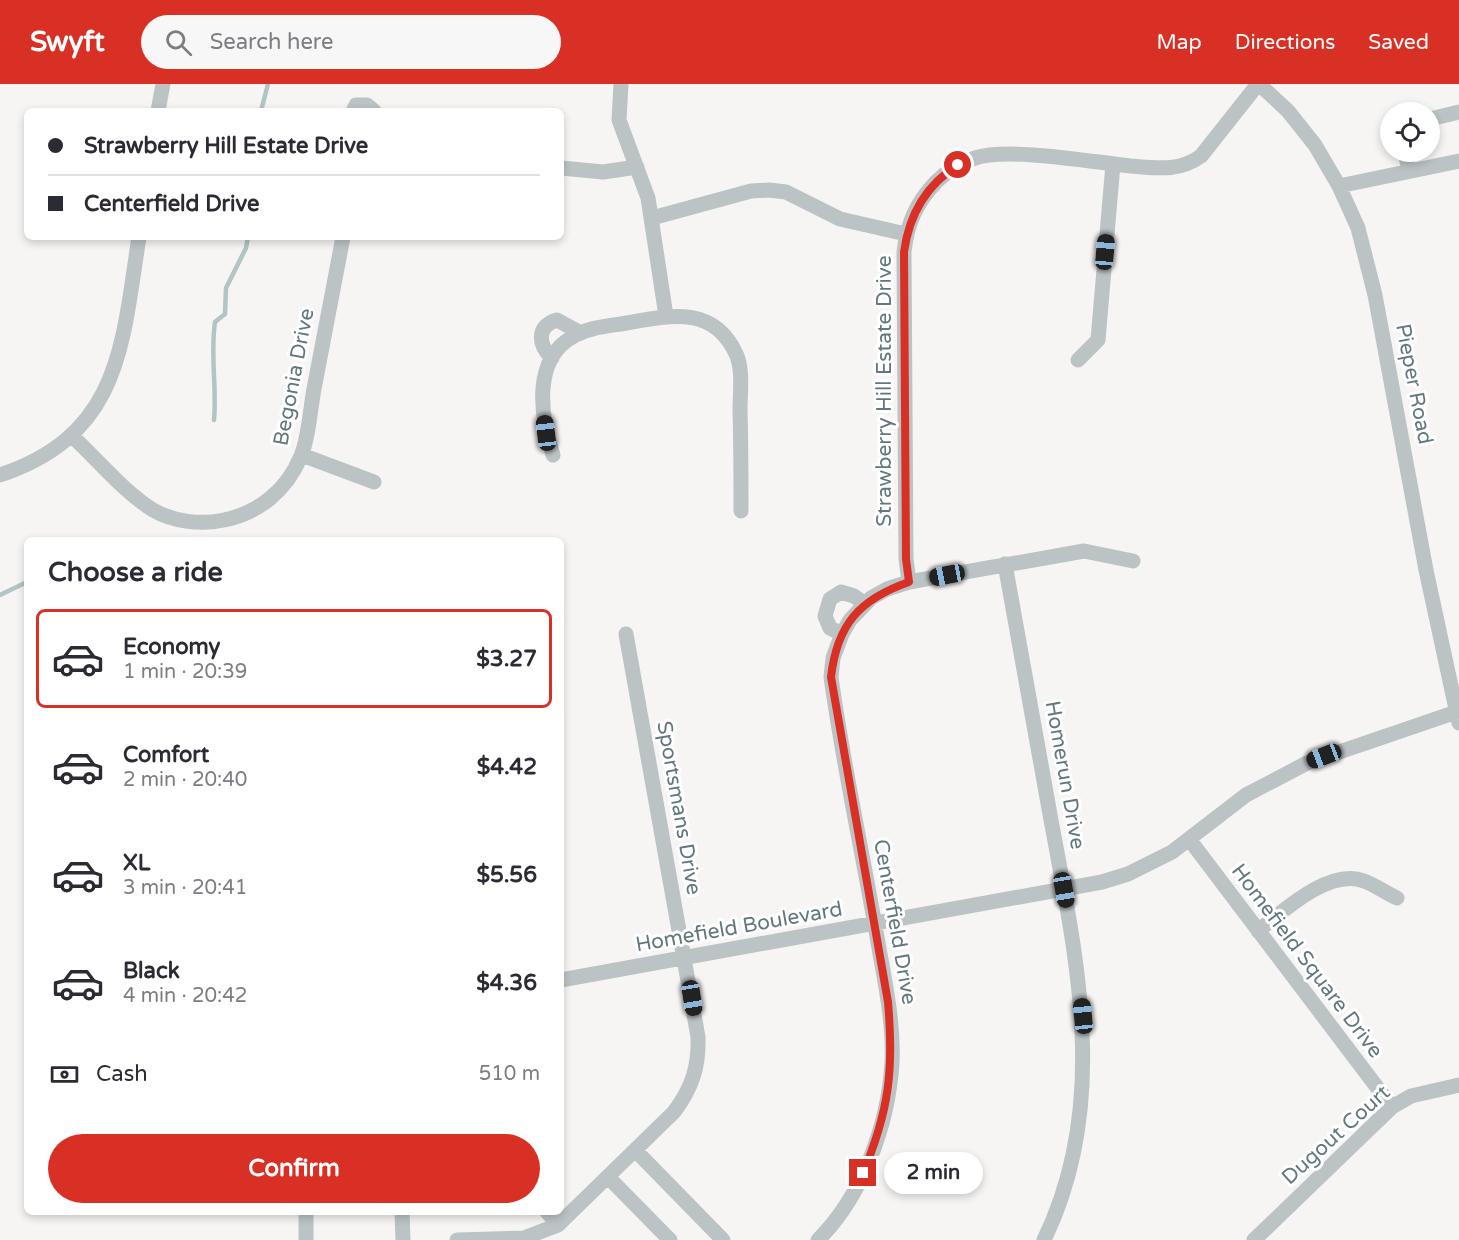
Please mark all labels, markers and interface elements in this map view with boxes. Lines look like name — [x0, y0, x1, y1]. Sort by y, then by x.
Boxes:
search box — [141, 15, 561, 69]
text: Swyft — [30, 25, 105, 59]
icon: search — [162, 26, 195, 59]
text: Search here — [210, 29, 333, 55]
text: Map — [1156, 30, 1202, 55]
text: Directions — [1235, 30, 1335, 55]
text: Saved — [1368, 30, 1429, 55]
map controls — [1380, 102, 1440, 162]
button: locate — [1380, 102, 1440, 162]
text: Strawberry Hill Estate Drive — [84, 133, 368, 159]
route start — [944, 151, 971, 178]
text: Centerfield Drive — [84, 191, 259, 217]
car — [1094, 233, 1116, 271]
street label: Strawberry Hill Estate Drive — [872, 255, 897, 527]
street label: Begonia Drive — [268, 306, 320, 448]
street label: Pieper Road — [1390, 321, 1438, 447]
car — [535, 414, 557, 452]
text: Choose a ride — [48, 556, 223, 589]
car — [928, 563, 966, 587]
icon: car — [51, 632, 105, 686]
text: Economy — [123, 634, 220, 660]
text: $3.27 — [476, 646, 537, 672]
text: 1 min · 20:39 — [123, 660, 247, 684]
street label: Homerun Drive — [1040, 699, 1090, 851]
street label: Sportsmans Drive — [651, 719, 707, 897]
icon: car — [51, 740, 105, 794]
car — [1304, 741, 1344, 771]
text: Comfort — [123, 742, 209, 768]
text: $4.42 — [477, 754, 537, 780]
text: 2 min · 20:40 — [123, 768, 247, 792]
street label: Centerfield Drive — [868, 837, 922, 1007]
icon: car — [51, 848, 105, 902]
text: XL — [123, 850, 150, 876]
street label: Homefield Square Drive — [1226, 859, 1388, 1063]
text: $5.56 — [476, 862, 537, 888]
car — [1052, 871, 1076, 909]
text: 3 min · 20:41 — [123, 876, 247, 900]
street label: Homefield Boulevard — [634, 897, 844, 957]
icon: car — [51, 956, 105, 1010]
text: Black — [123, 958, 180, 984]
text: $4.36 — [476, 970, 537, 996]
car — [680, 979, 704, 1017]
text: 4 min · 20:42 — [123, 984, 247, 1008]
car — [1072, 997, 1094, 1035]
icon: cash — [48, 1058, 81, 1091]
text: Cash — [96, 1061, 148, 1087]
text: 510 m — [479, 1062, 540, 1086]
street label: Dugout Court — [1277, 1080, 1395, 1190]
button: Confirm — [48, 1134, 540, 1203]
callout: 2 min — [884, 1152, 983, 1194]
route end — [849, 1159, 876, 1186]
text: 2 min — [907, 1161, 960, 1185]

